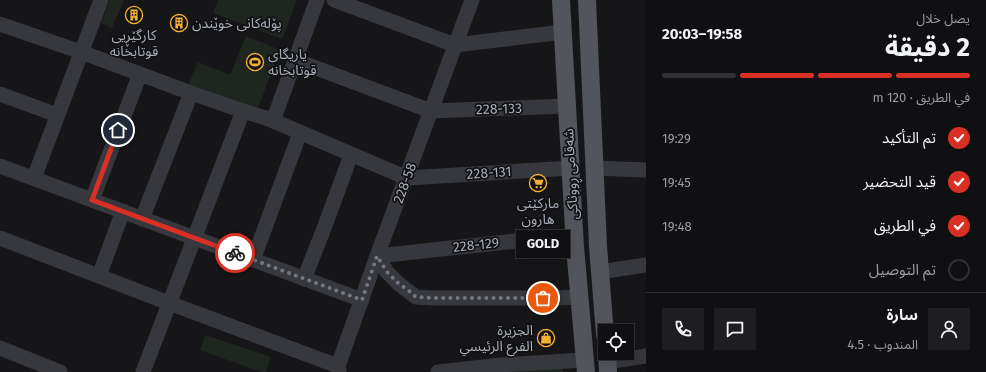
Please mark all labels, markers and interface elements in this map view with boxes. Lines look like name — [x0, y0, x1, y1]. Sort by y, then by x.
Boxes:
building icon: کارگێڕیی قوتابخانە — [124, 5, 144, 25]
text: يصل خلال — [916, 11, 970, 26]
building icon: پۆلەکانی خوێندن — [169, 13, 189, 33]
place label: پۆلەکانی خوێندن — [192, 15, 282, 33]
text: 19:58–20:03 — [662, 25, 742, 43]
place label: کارگێڕیی قوتابخانە — [110, 27, 158, 60]
text: 2 دقيقة — [885, 32, 970, 63]
place label: یاریگای قوتابخانە — [268, 46, 316, 79]
sports icon: یاریگای قوتابخانە — [245, 52, 265, 72]
text: في الطريق · 120 m — [872, 90, 970, 105]
street label: 228-133 — [476, 100, 522, 118]
pin — [101, 113, 135, 147]
icon: home — [107, 119, 129, 141]
icon: check — [948, 127, 970, 149]
street label: شەقامی ڕووناکی — [560, 128, 585, 220]
text: تم التأكيد — [882, 129, 936, 147]
text: 19:29 — [662, 131, 691, 146]
street label: 228-58 — [390, 160, 420, 206]
street label: 228-131 — [466, 163, 512, 183]
icon: check — [948, 171, 970, 193]
supermarket icon: مارکێتی هارون — [528, 173, 548, 193]
text: قيد التحضير — [863, 173, 936, 191]
text: 19:45 — [662, 175, 691, 190]
place label: مارکێتی هارون — [517, 195, 559, 228]
icon: check — [948, 215, 970, 237]
text: في الطريق — [874, 217, 936, 235]
text: 19:48 — [662, 219, 692, 234]
callout: GOLD — [516, 230, 570, 258]
courier — [215, 233, 255, 273]
street label: 228-129 — [452, 234, 500, 256]
text: GOLD — [527, 236, 559, 251]
icon: bike — [224, 242, 246, 264]
text: تم التوصيل — [869, 261, 936, 279]
pin — [526, 281, 560, 315]
icon: bag — [532, 287, 554, 309]
text: سارة — [886, 306, 918, 324]
button: phone — [662, 308, 704, 350]
button: chat — [714, 308, 756, 350]
button: person — [928, 308, 970, 350]
place label: الجزيرة الفرع الرئيسي — [459, 322, 533, 357]
map controls — [598, 324, 634, 360]
button: locate — [598, 324, 634, 360]
shop icon: الجزيرة الفرع الرئيسي — [536, 328, 556, 348]
text: المندوب · 4.5 — [847, 337, 918, 352]

